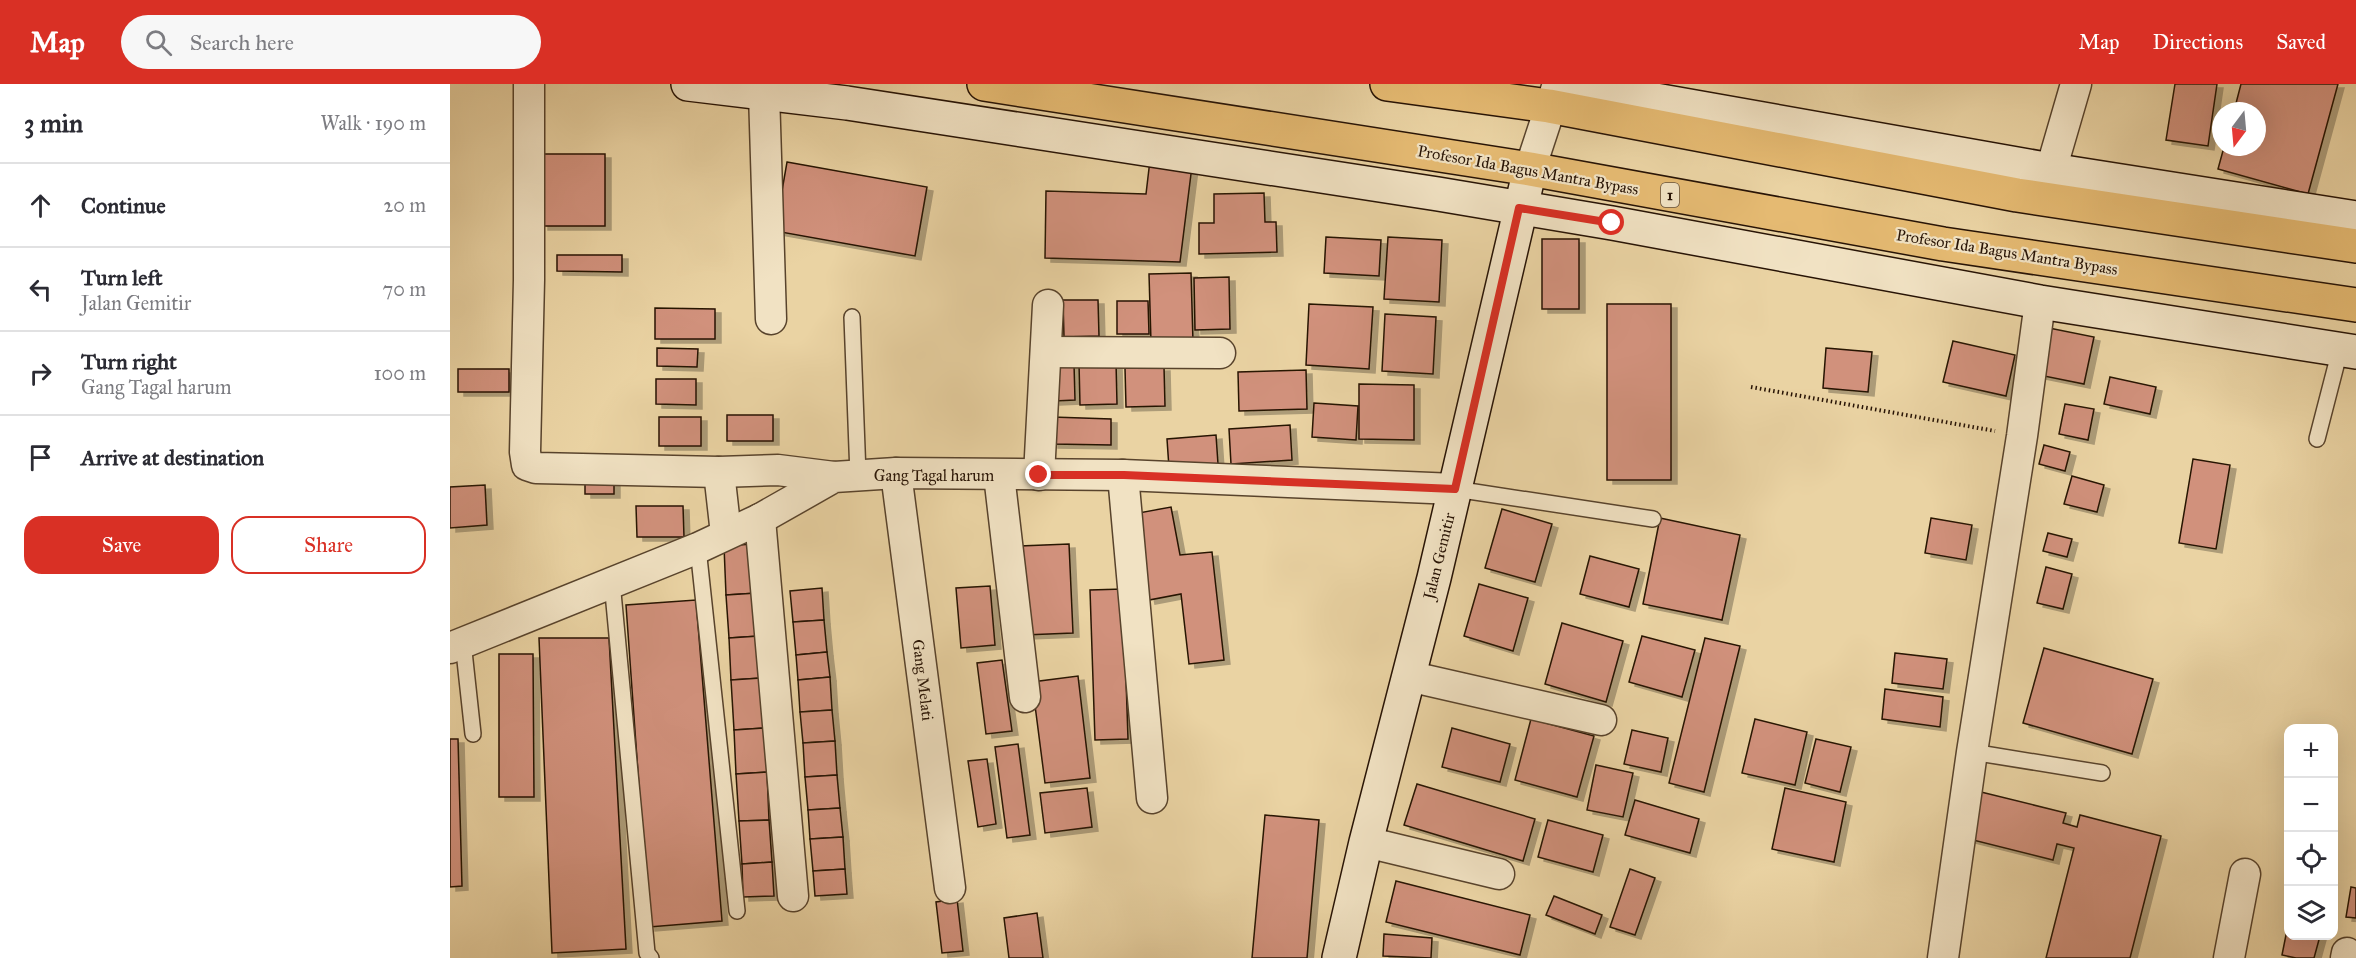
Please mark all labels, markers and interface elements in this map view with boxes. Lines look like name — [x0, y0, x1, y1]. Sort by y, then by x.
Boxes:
search box — [121, 15, 541, 69]
text: Map — [30, 25, 85, 60]
icon: search — [142, 26, 175, 59]
text: Search here — [190, 29, 294, 56]
text: Map — [2079, 29, 2120, 55]
text: Directions — [2153, 29, 2243, 55]
text: Saved — [2276, 29, 2326, 55]
north arrow — [2212, 102, 2266, 156]
text: 3 min — [24, 107, 83, 139]
text: Walk · 190 m — [321, 111, 426, 135]
street label: Profesor Ida Bagus Mantra Bypass — [1416, 141, 1640, 200]
road number: 1 — [1661, 183, 1679, 207]
icon: ahead — [24, 189, 57, 222]
text: Continue — [81, 192, 166, 219]
text: 20 m — [383, 193, 426, 217]
route start — [1598, 209, 1624, 235]
street label: Profesor Ida Bagus Mantra Bypass — [1895, 225, 2119, 280]
text: Turn left — [81, 264, 163, 291]
icon: left — [24, 273, 57, 306]
text: 70 m — [383, 277, 426, 301]
text: Jalan Gemitir — [81, 291, 191, 315]
text: Turn right — [81, 348, 177, 375]
icon: right — [24, 357, 57, 390]
text: 100 m — [374, 361, 426, 385]
text: Gang Tagal harum — [81, 375, 232, 399]
icon: arrive — [24, 441, 57, 474]
text: Arrive at destination — [81, 444, 264, 471]
route end — [1025, 461, 1051, 487]
street label: Gang Tagal harum — [874, 466, 995, 486]
street label: Jalan Gemitir — [1419, 511, 1460, 603]
button: Save — [24, 516, 219, 574]
button: Share — [231, 516, 426, 574]
street label: Gang Melati — [908, 638, 938, 723]
map controls — [2284, 724, 2338, 940]
button: + — [2284, 724, 2338, 778]
button: − — [2284, 778, 2338, 832]
button: locate — [2284, 832, 2338, 886]
button: layers — [2284, 886, 2338, 940]

